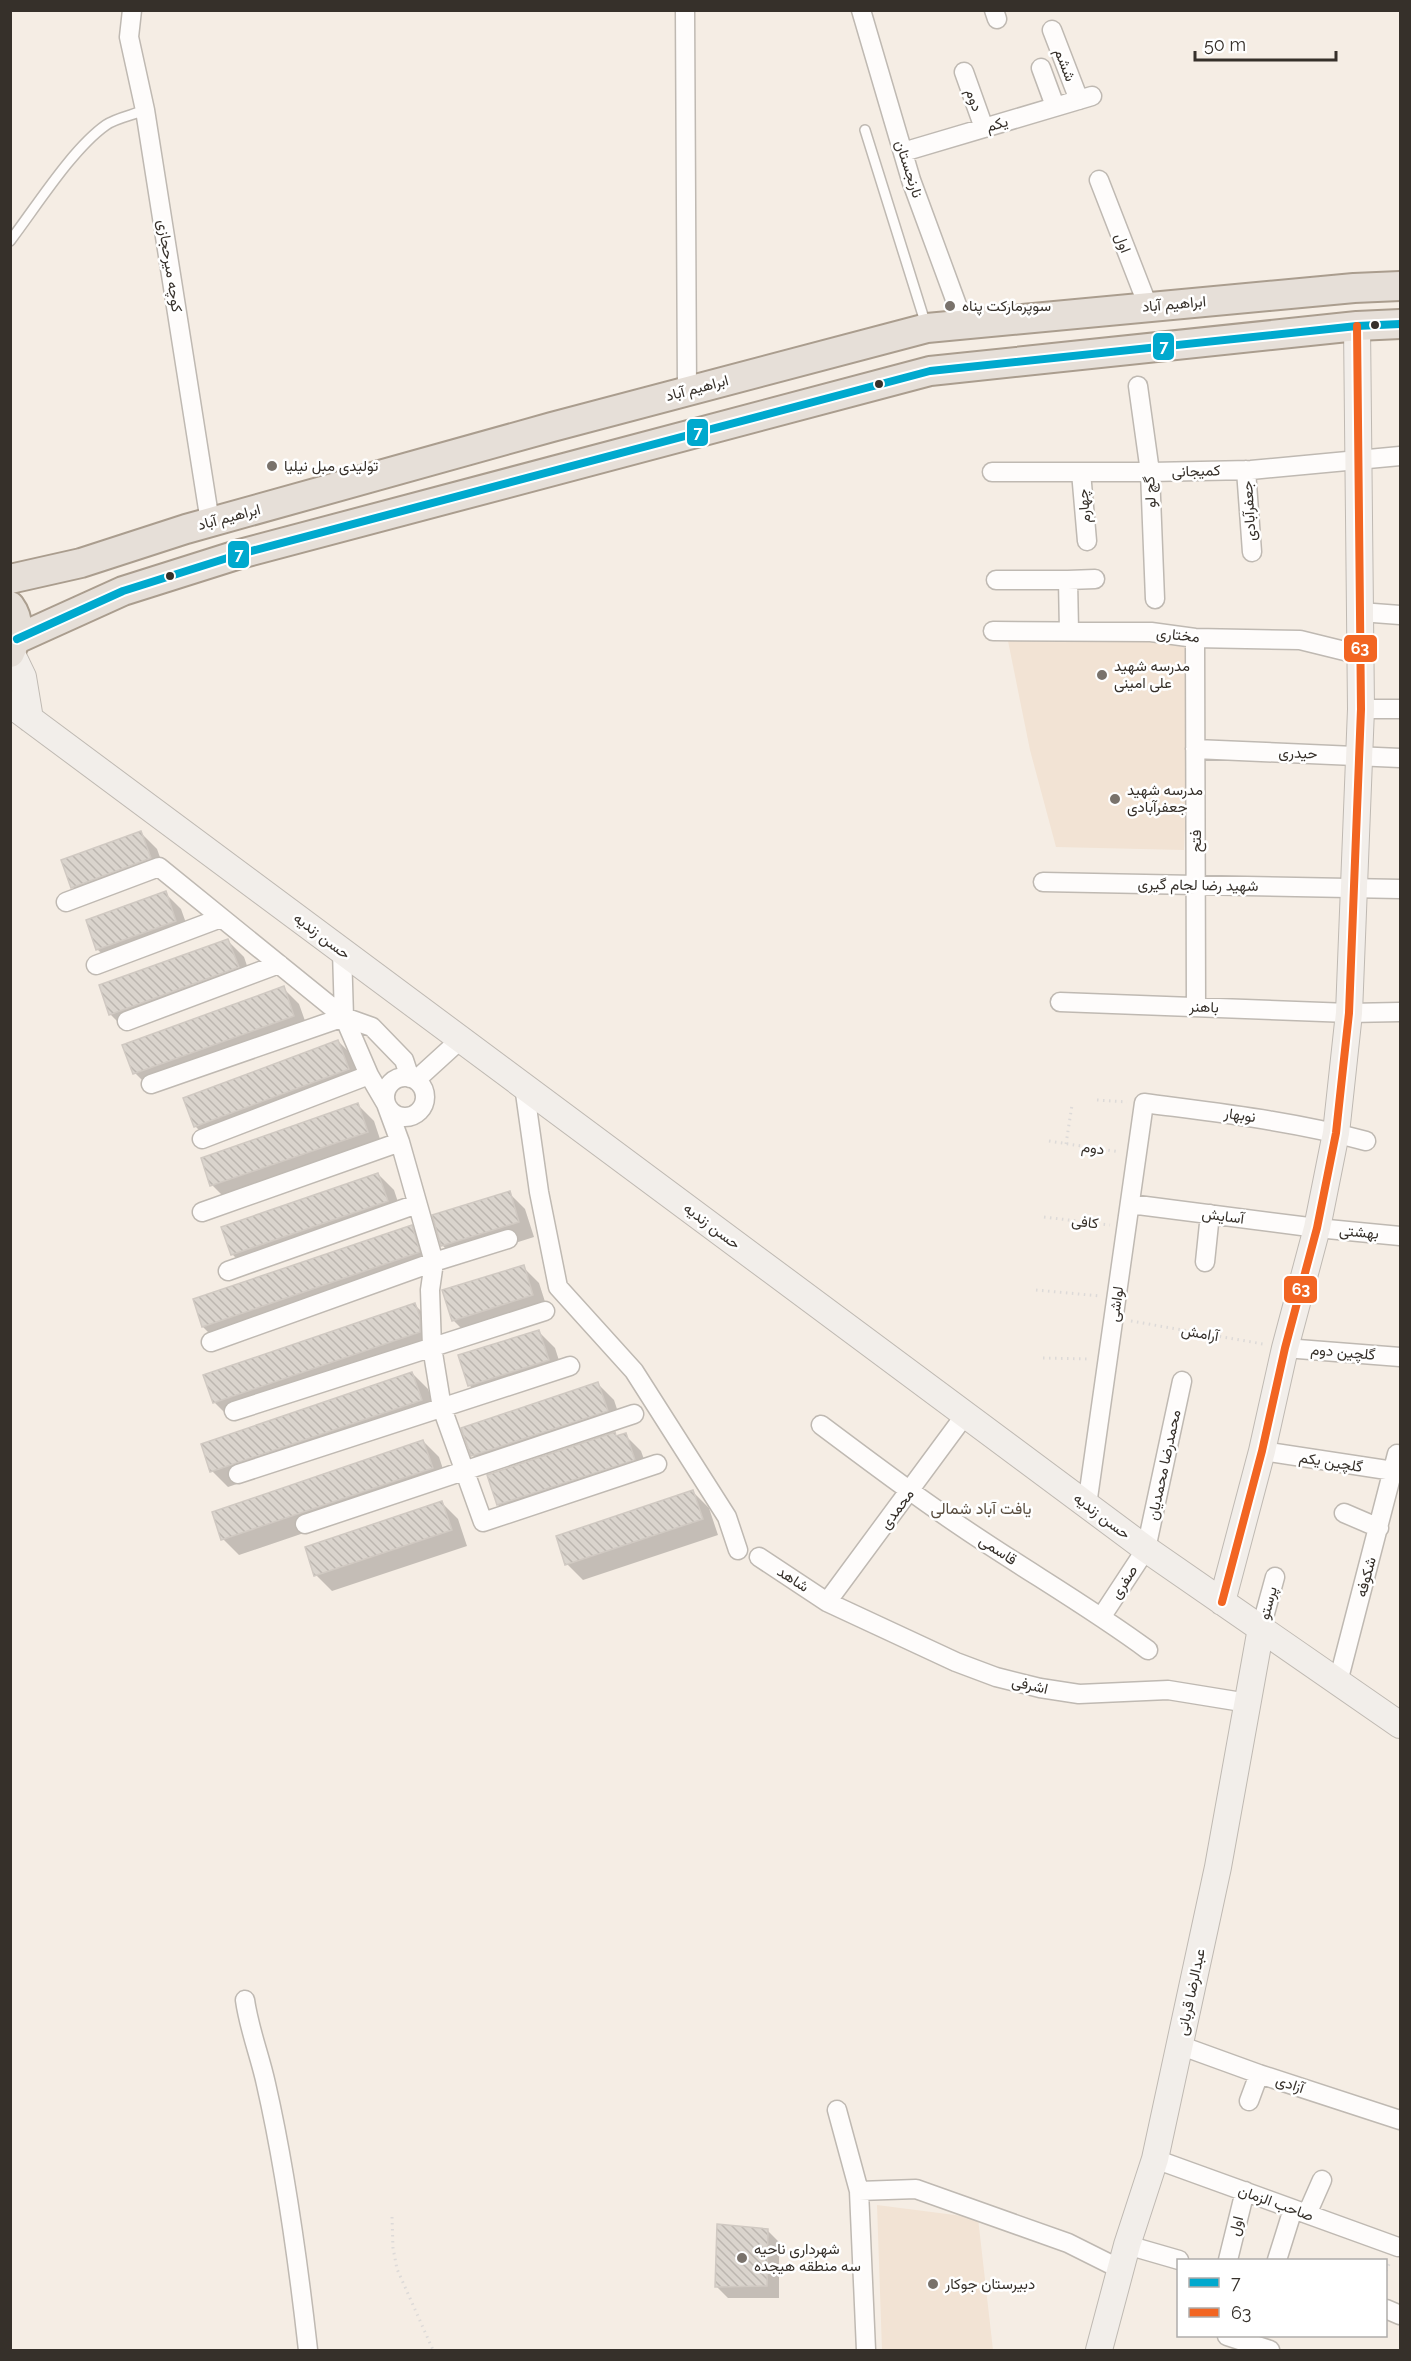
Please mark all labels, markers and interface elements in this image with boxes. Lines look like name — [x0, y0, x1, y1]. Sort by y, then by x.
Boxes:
scale bar — [1195, 24, 1336, 62]
text: 50 m — [1204, 34, 1246, 55]
street label: ششم — [1050, 46, 1080, 85]
street label: دوم — [961, 86, 986, 114]
street label: یکم — [984, 112, 1010, 137]
street label: نارنجستان — [891, 138, 927, 200]
street label: کوچه میرحجازی — [153, 218, 186, 314]
street label: اول — [1111, 231, 1135, 255]
street label: ابراهیم آباد — [1141, 292, 1207, 317]
place label: سوپرمارکت پناه — [962, 297, 1051, 316]
marker: سوپرمارکت پناه — [943, 299, 957, 313]
unlabelled marker — [1369, 319, 1381, 331]
line badge: 7 — [1152, 332, 1175, 361]
text: 7 — [1160, 337, 1169, 356]
street label: ابراهیم آباد — [664, 371, 731, 406]
unlabelled marker — [873, 378, 885, 390]
line badge: 7 — [686, 418, 709, 447]
text: 7 — [694, 423, 703, 442]
place label: تولیدی مبل نیلیا — [284, 457, 379, 476]
marker: تولیدی مبل نیلیا — [265, 459, 279, 473]
street label: کمیجانی — [1171, 461, 1221, 482]
street label: گچ لو — [1140, 475, 1162, 508]
street label: جعفرآبادی — [1238, 480, 1261, 542]
street label: چهارم — [1074, 488, 1095, 524]
street label: ابراهیم آباد — [196, 500, 263, 535]
line badge: 7 — [227, 540, 250, 569]
text: 7 — [235, 545, 244, 564]
unlabelled marker — [164, 570, 176, 582]
street label: مختاری — [1155, 624, 1201, 647]
line badge: 63 — [1343, 634, 1378, 663]
text: 63 — [1351, 639, 1369, 658]
place label: مدرسه شهید علی امینی — [1114, 657, 1190, 693]
marker: مدرسه شهید علی امینی — [1095, 668, 1109, 682]
street label: حیدری — [1278, 743, 1318, 764]
place label: مدرسه شهید جعفرآبادی — [1127, 781, 1203, 817]
marker: مدرسه شهید جعفرآبادی — [1108, 792, 1122, 806]
street label: فتح — [1187, 830, 1207, 852]
street label: شهید رضا لجام گیری — [1137, 875, 1259, 896]
street label: حسن زندیه — [290, 909, 354, 964]
street label: باهنر — [1188, 997, 1219, 1017]
street label: نوبهار — [1222, 1104, 1257, 1126]
street label: دوم — [1080, 1137, 1106, 1160]
street label: حسن زندیه — [680, 1199, 744, 1254]
street label: آسایش — [1201, 1204, 1247, 1229]
street label: کافی — [1070, 1211, 1100, 1234]
street label: بهشتی — [1338, 1221, 1380, 1244]
line badge: 63 — [1283, 1275, 1318, 1304]
text: 63 — [1292, 1280, 1310, 1299]
street label: لواشی — [1105, 1285, 1128, 1323]
street label: آرامش — [1180, 1321, 1222, 1346]
street label: گلچین دوم — [1310, 1340, 1377, 1365]
street label: محمدرضا محمدیان — [1143, 1408, 1185, 1522]
street label: گلچین یکم — [1298, 1448, 1364, 1477]
street label: محمدی — [876, 1485, 919, 1533]
street label: حسن زندیه — [1070, 1489, 1134, 1544]
district label: یافت آباد شمالی — [931, 1499, 1031, 1519]
street label: قاسمی — [975, 1531, 1020, 1570]
street label: شکوفه — [1352, 1555, 1380, 1599]
street label: شاهد — [774, 1562, 812, 1596]
street label: صفری — [1107, 1562, 1142, 1603]
street label: پرستو — [1255, 1584, 1282, 1622]
street label: اشرفی — [1010, 1672, 1050, 1699]
street label: عبدالرضا قربانی — [1173, 1947, 1210, 2037]
street label: آزادی — [1273, 2071, 1308, 2098]
street label: صاحب الزمان — [1236, 2181, 1316, 2225]
street label: اول — [1225, 2214, 1247, 2238]
place label: شهرداری ناحیه سه منطقه هیجده — [754, 2240, 861, 2275]
marker: شهرداری ناحیه سه منطقه هیجده — [735, 2251, 749, 2265]
legend — [1177, 2259, 1387, 2337]
text: 7 — [1231, 2272, 1241, 2293]
place label: دبیرستان جوکار — [944, 2275, 1035, 2293]
marker: دبیرستان جوکار — [926, 2277, 940, 2291]
text: 63 — [1231, 2302, 1251, 2323]

